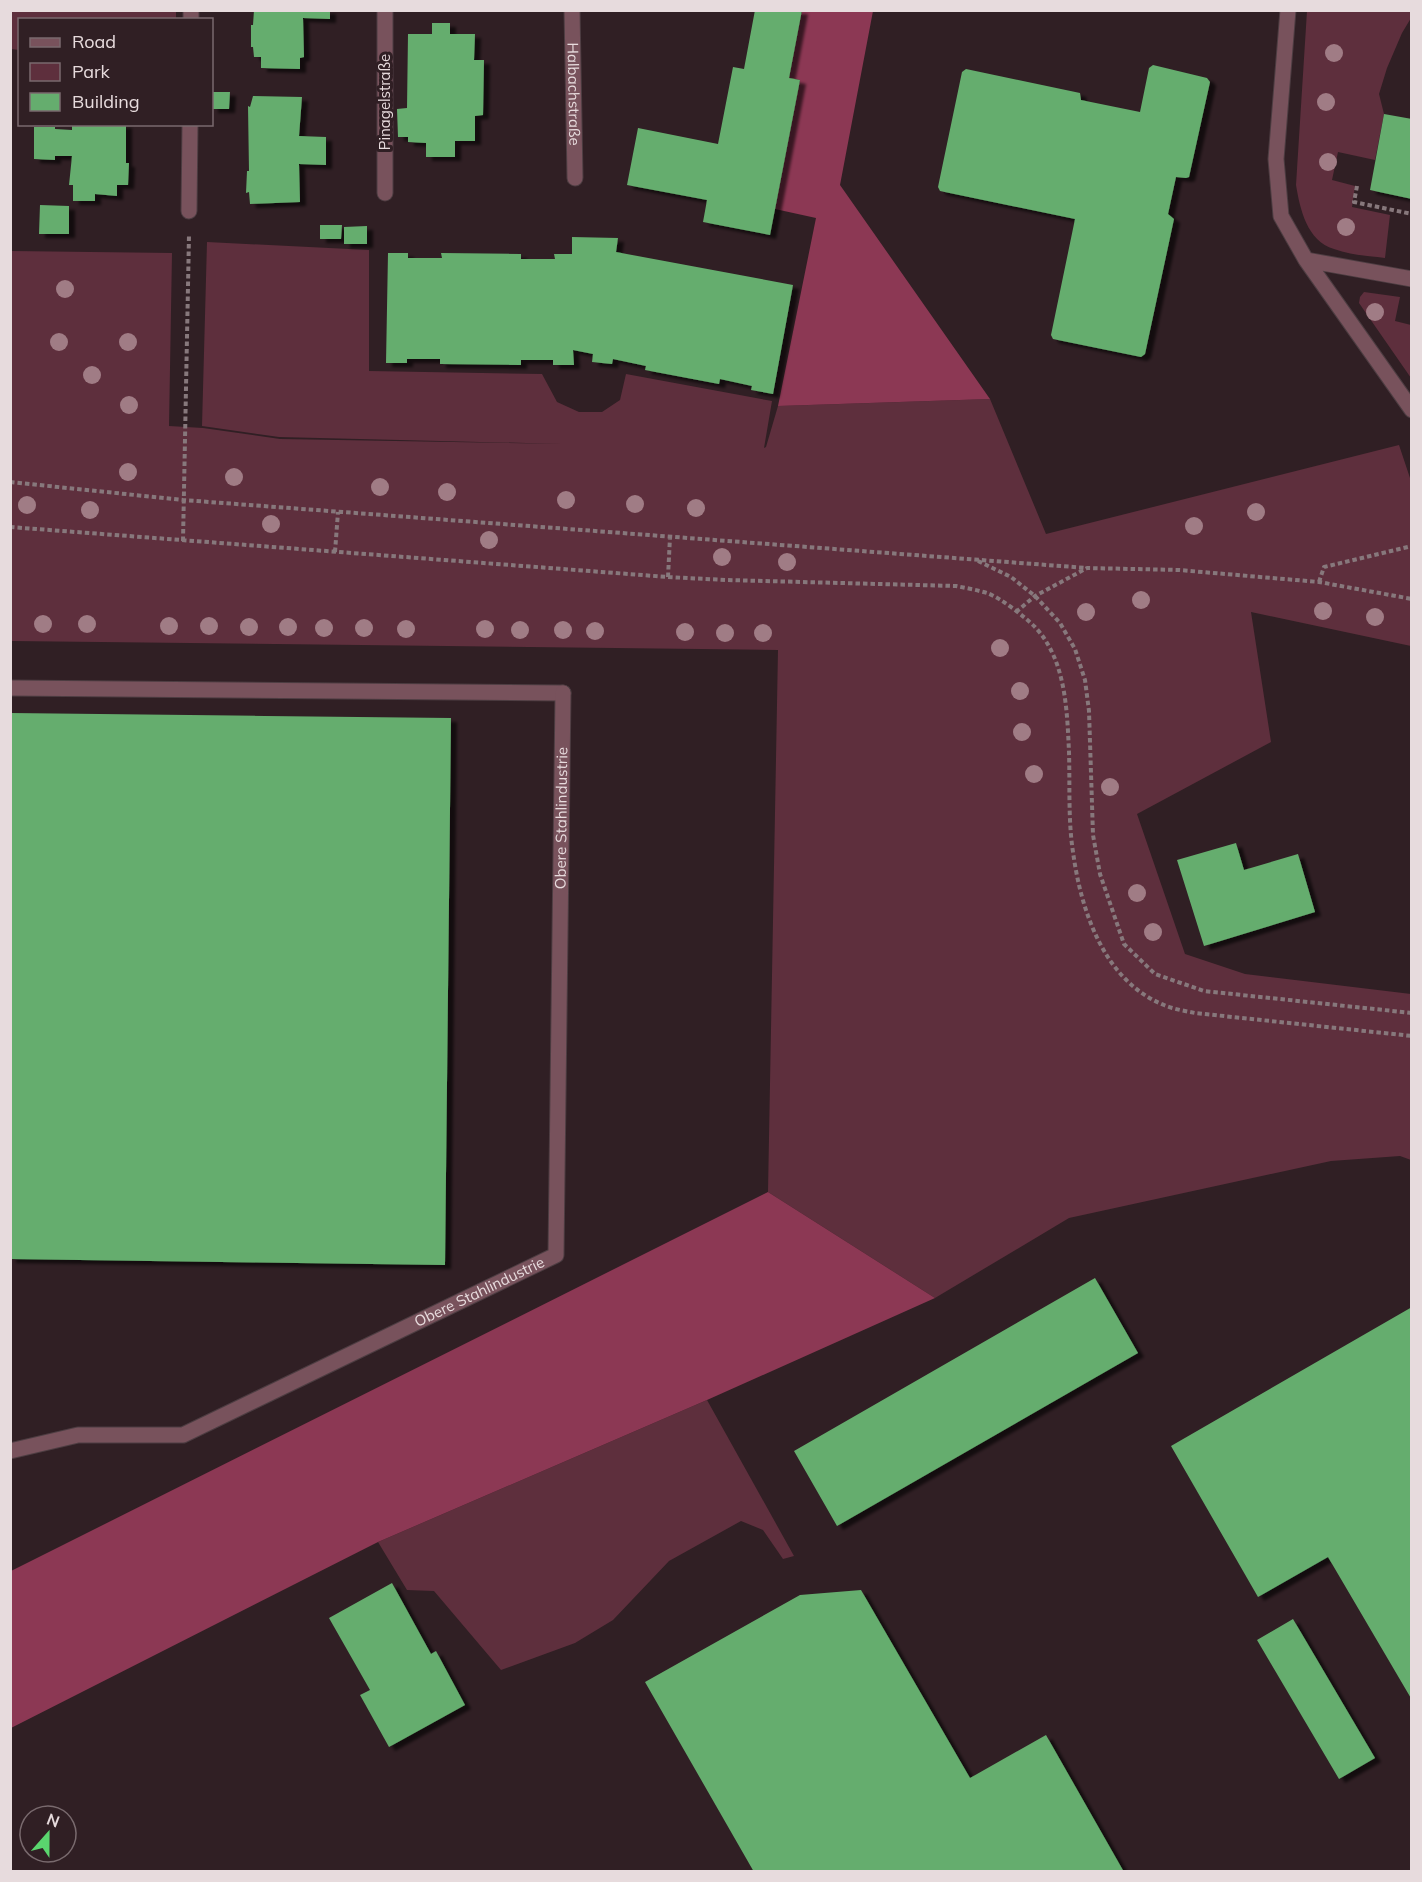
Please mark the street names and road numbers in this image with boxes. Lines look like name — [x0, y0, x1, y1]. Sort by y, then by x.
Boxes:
street label: Halbachstraße — [564, 42, 584, 146]
street label: Pinagelstraße — [375, 54, 394, 150]
street label: Obere Stahlindustrie — [551, 747, 571, 889]
street label: Obere Stahlindustrie — [411, 1252, 547, 1331]

